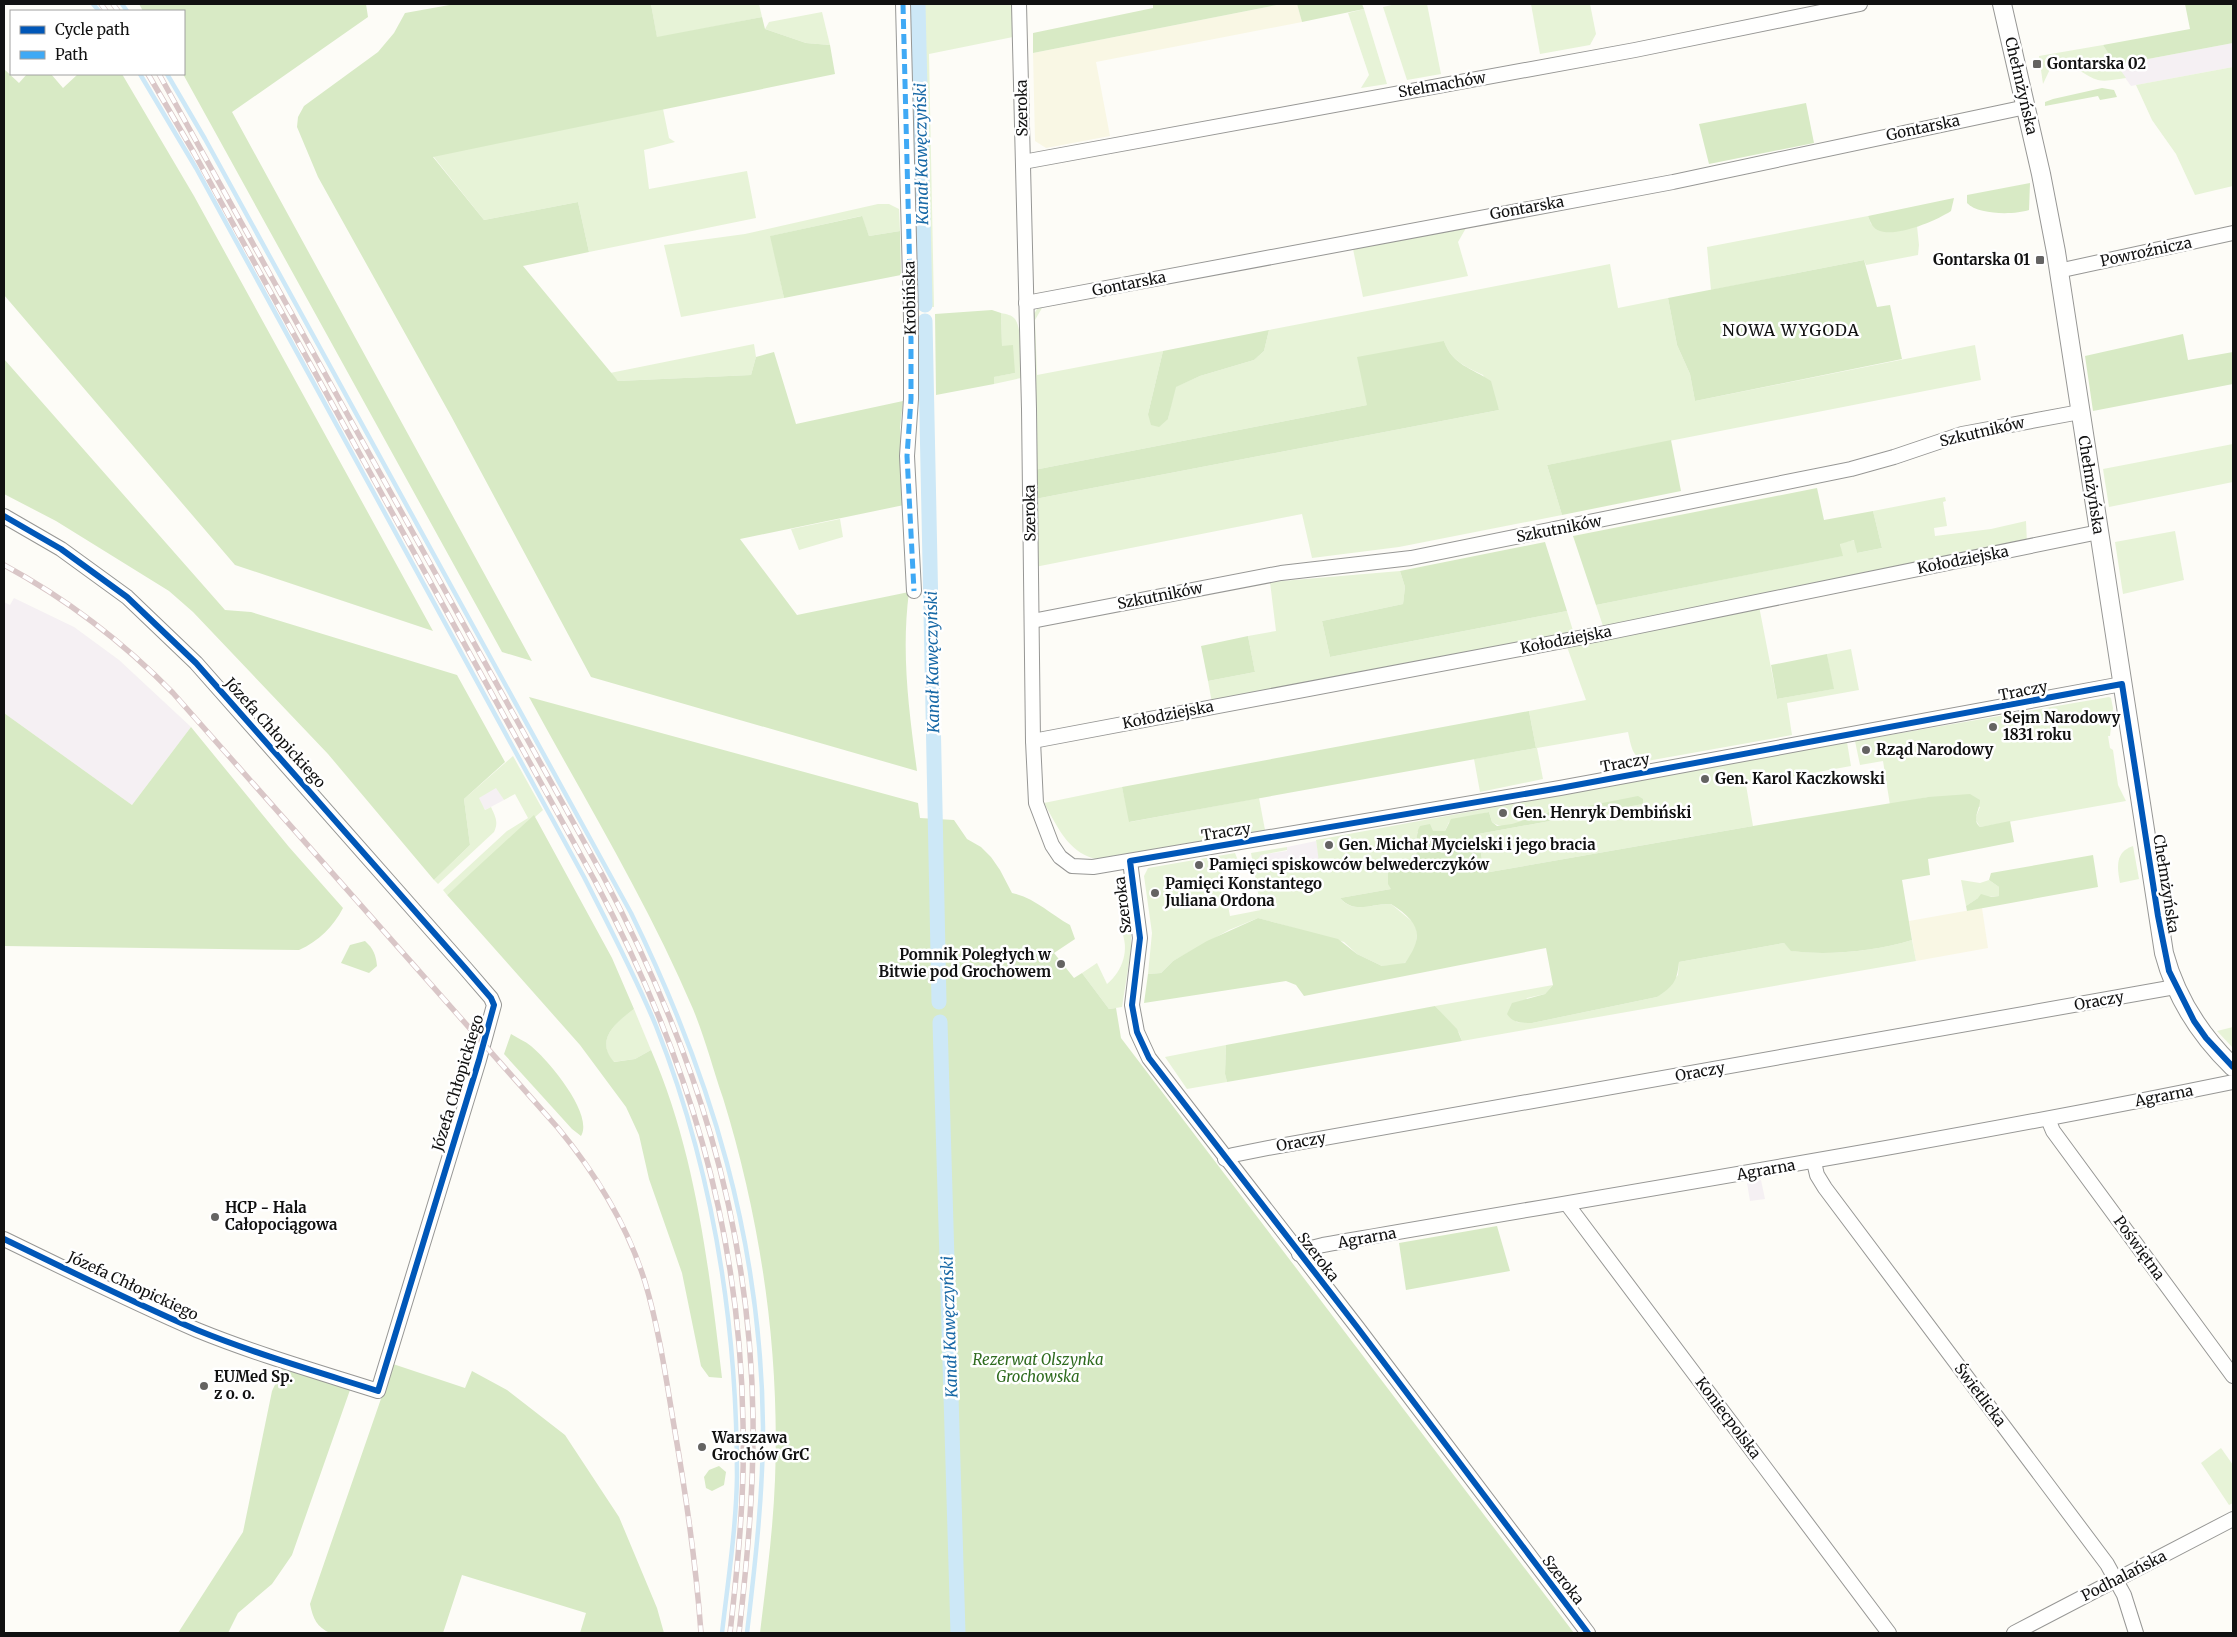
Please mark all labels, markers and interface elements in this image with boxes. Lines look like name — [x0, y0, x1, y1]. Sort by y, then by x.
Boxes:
legend — [10, 10, 185, 75]
text: Cycle path — [55, 20, 130, 39]
street label: Chełmżyńska — [2001, 35, 2042, 137]
text: Path — [55, 45, 88, 64]
place label: Gontarska 02 — [2047, 54, 2146, 73]
marker: Gontarska 02 — [2031, 58, 2043, 70]
street label: Stelmachów — [1397, 67, 1487, 102]
street label: Szeroka — [1012, 79, 1031, 137]
water label: Kanał Kawęczyński — [910, 83, 932, 226]
street label: Gontarska — [1884, 110, 1962, 145]
street label: Gontarska — [1488, 192, 1565, 223]
street label: Powroźnicza — [2098, 233, 2193, 270]
place label: Gontarska 01 — [1933, 250, 2030, 269]
marker: Gontarska 01 — [2034, 254, 2046, 266]
street label: Krobińska — [899, 261, 920, 335]
street label: Gontarska — [1090, 267, 1168, 300]
district label: NOWA WYGODA — [1722, 320, 1860, 340]
street label: Szkutników — [1937, 412, 2027, 451]
street label: Chełmżyńska — [2074, 434, 2109, 536]
street label: Szeroka — [1020, 484, 1039, 542]
street label: Szkutników — [1515, 511, 1604, 546]
street label: Kołodziejska — [1916, 541, 2010, 578]
street label: Szkutników — [1116, 578, 1205, 613]
water label: Kanał Kawęczyński — [921, 591, 943, 734]
street label: Kołodziejska — [1519, 621, 1613, 658]
street label: Józefa Chłopickiego — [220, 673, 330, 792]
street label: Traczy — [1997, 676, 2049, 705]
street label: Kołodziejska — [1121, 696, 1215, 733]
place label: Sejm Narodowy 1831 roku — [2003, 708, 2120, 744]
marker: Sejm Narodowy 1831 roku — [1987, 721, 1999, 733]
place label: Rząd Narodowy — [1876, 740, 1993, 759]
marker: Rząd Narodowy — [1860, 744, 1872, 756]
street label: Traczy — [1599, 749, 1651, 776]
place label: Gen. Karol Kaczkowski — [1715, 769, 1885, 788]
marker: Gen. Karol Kaczkowski — [1699, 773, 1711, 785]
place label: Gen. Henryk Dembiński — [1513, 803, 1691, 822]
marker: Gen. Henryk Dembiński — [1497, 807, 1509, 819]
street label: Traczy — [1200, 818, 1252, 845]
street label: Chełmżyńska — [2149, 833, 2184, 935]
place label: Gen. Michał Mycielski i jego bracia — [1339, 835, 1596, 854]
marker: Gen. Michał Mycielski i jego bracia — [1323, 839, 1335, 851]
place label: Pamięci spiskowców belwederczyków — [1209, 855, 1490, 874]
marker: Pamięci spiskowców belwederczyków — [1193, 859, 1205, 871]
place label: Pamięci Konstantego Juliana Ordona — [1164, 874, 1322, 910]
street label: Szeroka — [1110, 876, 1135, 935]
marker: Pamięci Konstantego Juliana Ordona — [1149, 887, 1161, 899]
place label: Pomnik Poległych w Bitwie pod Grochowem — [879, 945, 1052, 981]
marker: Pomnik Poległych w Bitwie pod Grochowem — [1055, 958, 1067, 970]
street label: Oraczy — [2073, 987, 2125, 1014]
street label: Józefa Chłopickiego — [427, 1012, 487, 1154]
street label: Oraczy — [1674, 1058, 1726, 1085]
street label: Agrarna — [2132, 1081, 2195, 1111]
street label: Oraczy — [1275, 1128, 1327, 1155]
street label: Agrarna — [1734, 1155, 1797, 1184]
place label: HCP - Hala Całopociągowa — [225, 1198, 338, 1234]
marker: HCP - Hala Całopociągowa — [209, 1211, 221, 1223]
street label: Poświętna — [2110, 1212, 2169, 1284]
street label: Agrarna — [1335, 1223, 1398, 1252]
street label: Szeroka — [1293, 1228, 1343, 1285]
street label: Józefa Chłopickiego — [64, 1247, 202, 1324]
water label: Kanał Kawęczyński — [937, 1255, 962, 1399]
park label: Rezerwat Olszynka Grochowska — [972, 1350, 1104, 1386]
street label: Świetlicka — [1950, 1359, 2011, 1430]
place label: EUMed Sp. z o. o. — [214, 1367, 293, 1403]
street label: Koniecpolska — [1692, 1373, 1765, 1462]
marker: EUMed Sp. z o. o. — [198, 1380, 210, 1392]
place label: Warszawa Grochów GrC — [711, 1428, 810, 1464]
marker: Warszawa Grochów GrC — [696, 1441, 708, 1453]
street label: Podhalańska — [2078, 1546, 2169, 1605]
street label: Szeroka — [1538, 1551, 1588, 1608]

